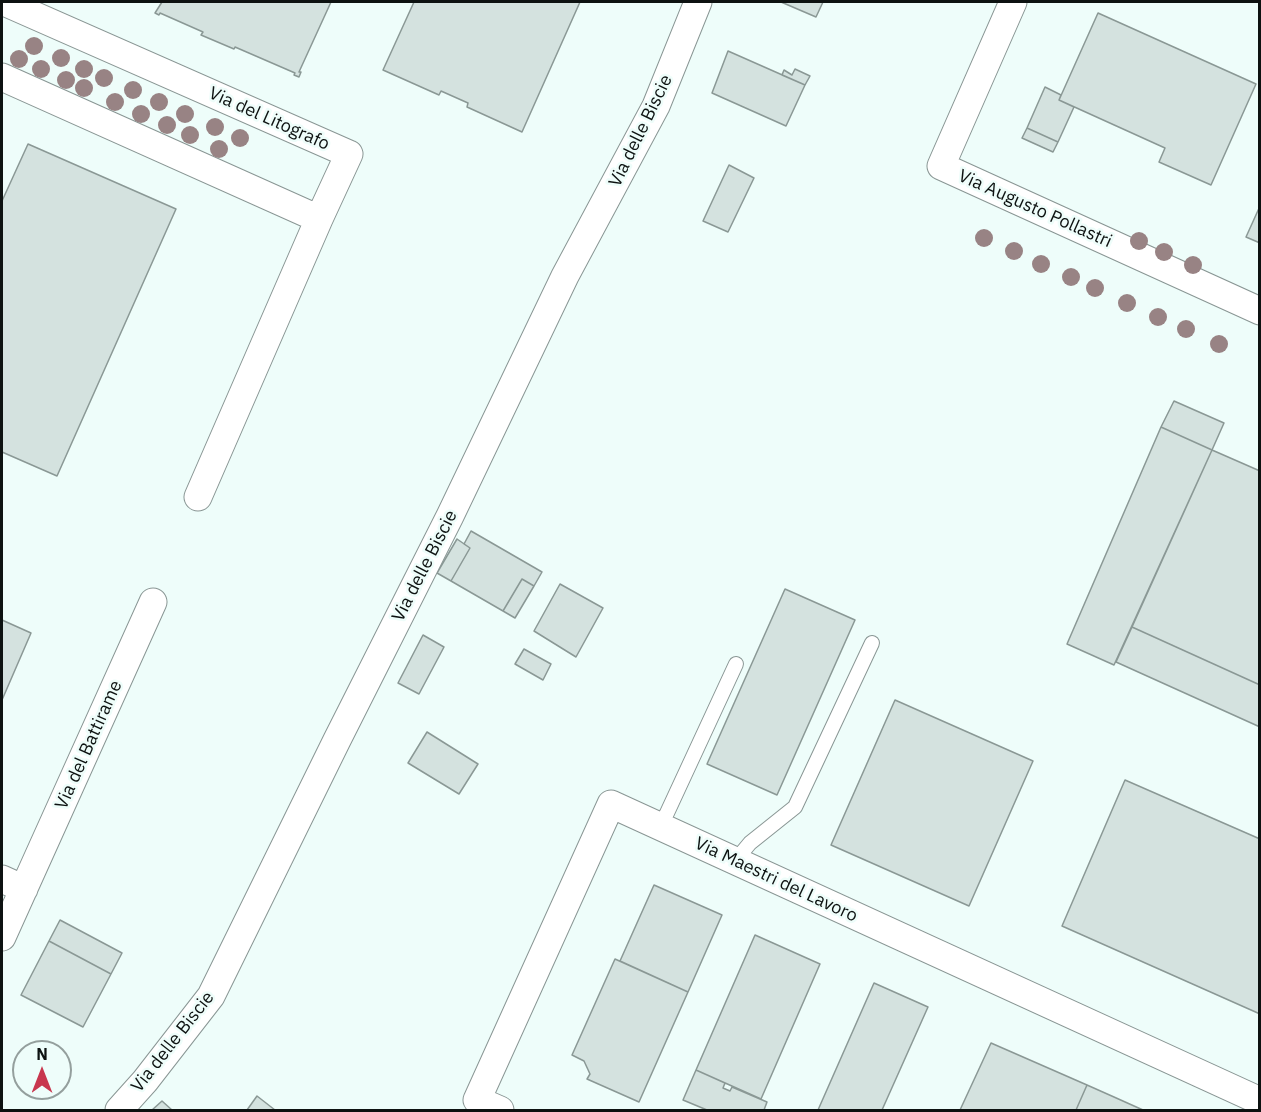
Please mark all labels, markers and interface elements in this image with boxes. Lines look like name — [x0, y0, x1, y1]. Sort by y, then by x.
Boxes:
street label: Via delle Biscie — [605, 71, 677, 191]
street label: Via del Litografo — [205, 83, 333, 155]
street label: Via Augusto Pollastri — [955, 165, 1115, 253]
street label: Via delle Biscie — [388, 507, 462, 625]
street label: Via del Battirame — [51, 677, 127, 813]
street label: Via Maestri del Lavoro — [691, 833, 861, 927]
street label: Via delle Biscie — [127, 987, 219, 1097]
north arrow — [12, 1040, 72, 1100]
text: N — [36, 1044, 48, 1064]

